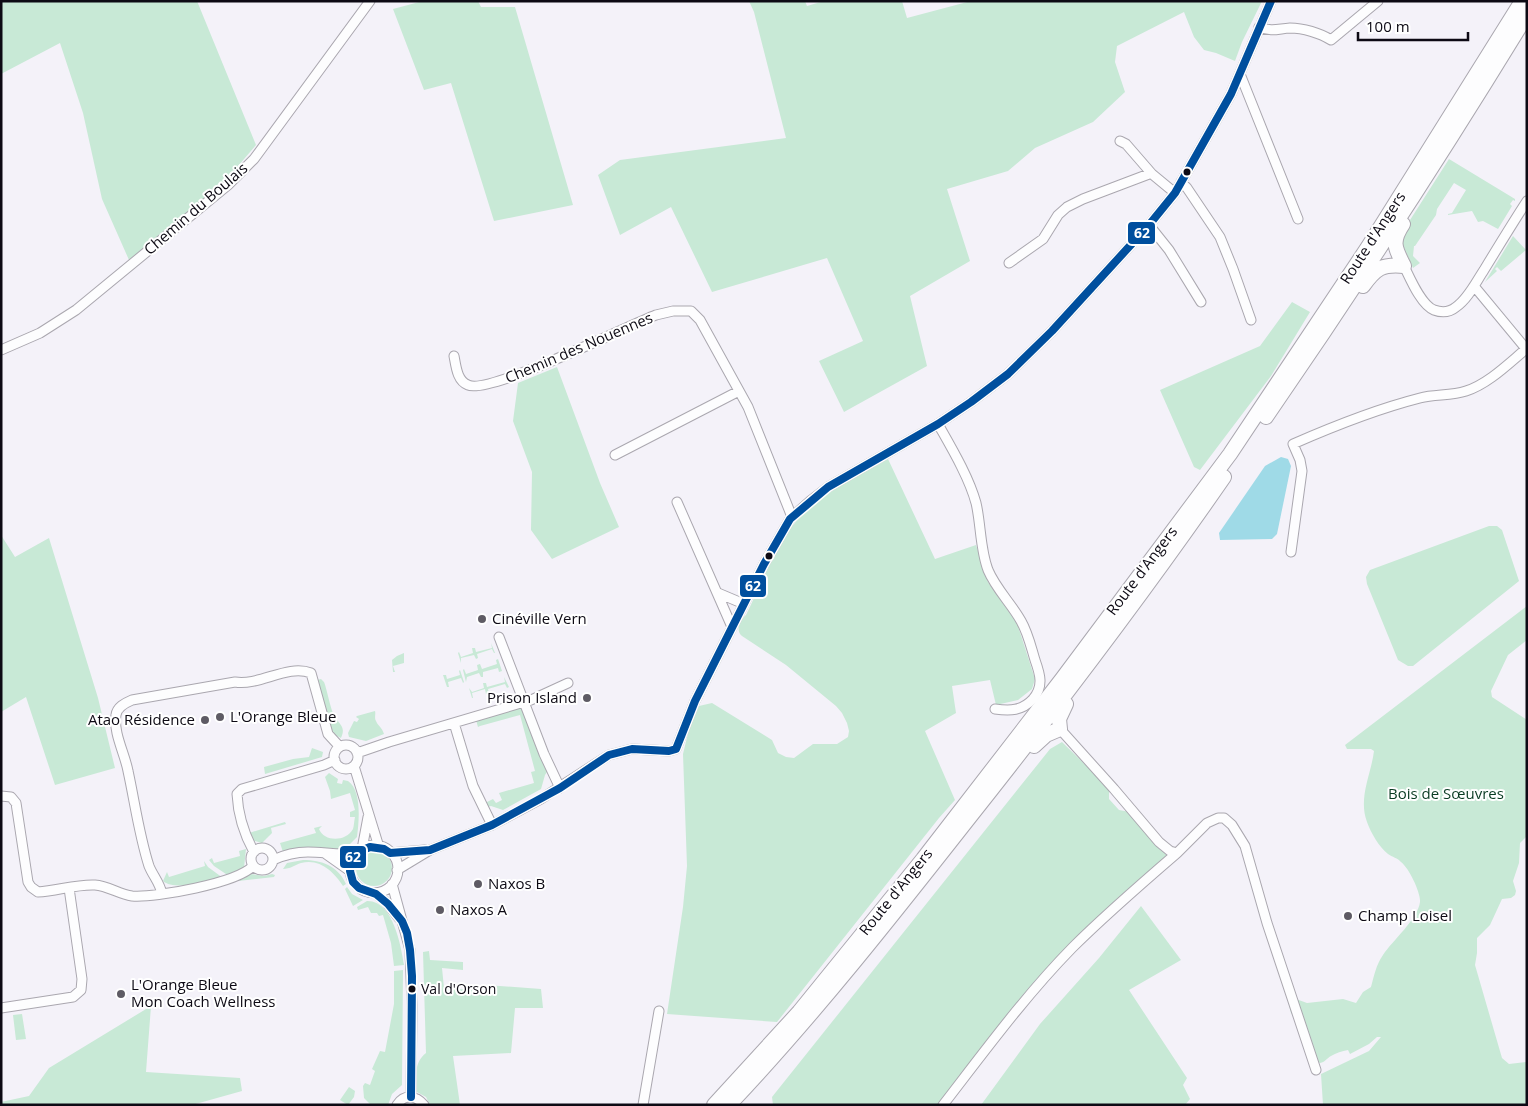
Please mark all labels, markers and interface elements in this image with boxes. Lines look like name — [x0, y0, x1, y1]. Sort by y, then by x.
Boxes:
scale bar — [1358, 10, 1468, 42]
text: 100 m — [1366, 16, 1410, 36]
street label: Chemin du Boulais — [139, 158, 251, 259]
unlabelled marker — [1182, 167, 1192, 177]
street label: Route d'Angers — [1335, 187, 1409, 287]
line badge: 62 — [1127, 221, 1156, 245]
text: 62 — [1134, 223, 1150, 242]
street label: Chemin des Nouennes — [502, 307, 655, 387]
street label: Route d'Angers — [1101, 522, 1181, 619]
unlabelled marker — [764, 551, 774, 561]
line badge: 62 — [739, 574, 767, 598]
text: 62 — [745, 576, 761, 595]
place label: Cinéville Vern — [492, 608, 587, 628]
marker: Cinéville Vern — [476, 613, 488, 625]
place label: Prison Island — [487, 687, 577, 707]
marker: Prison Island — [581, 692, 593, 704]
place label: L'Orange Bleue — [230, 706, 336, 726]
place label: Atao Résidence — [88, 709, 195, 729]
marker: L'Orange Bleue — [214, 711, 226, 723]
marker: Atao Résidence — [199, 714, 211, 726]
park label: Bois de Sœuvres — [1388, 783, 1504, 803]
street label: Route d'Angers — [854, 844, 936, 939]
line badge: 62 — [339, 845, 367, 869]
text: 62 — [345, 847, 361, 866]
place label: Naxos B — [488, 873, 545, 893]
marker: Naxos B — [472, 878, 484, 890]
place label: Naxos A — [450, 899, 508, 919]
marker: Naxos A — [434, 904, 446, 916]
place label: Champ Loisel — [1358, 905, 1452, 925]
marker: Champ Loisel — [1342, 910, 1354, 922]
place label: L'Orange Bleue Mon Coach Wellness — [131, 974, 275, 1011]
place label: Val d'Orson — [421, 979, 496, 998]
marker: Val d'Orson — [407, 984, 417, 994]
marker: L'Orange Bleue Mon Coach Wellness — [115, 988, 127, 1000]

